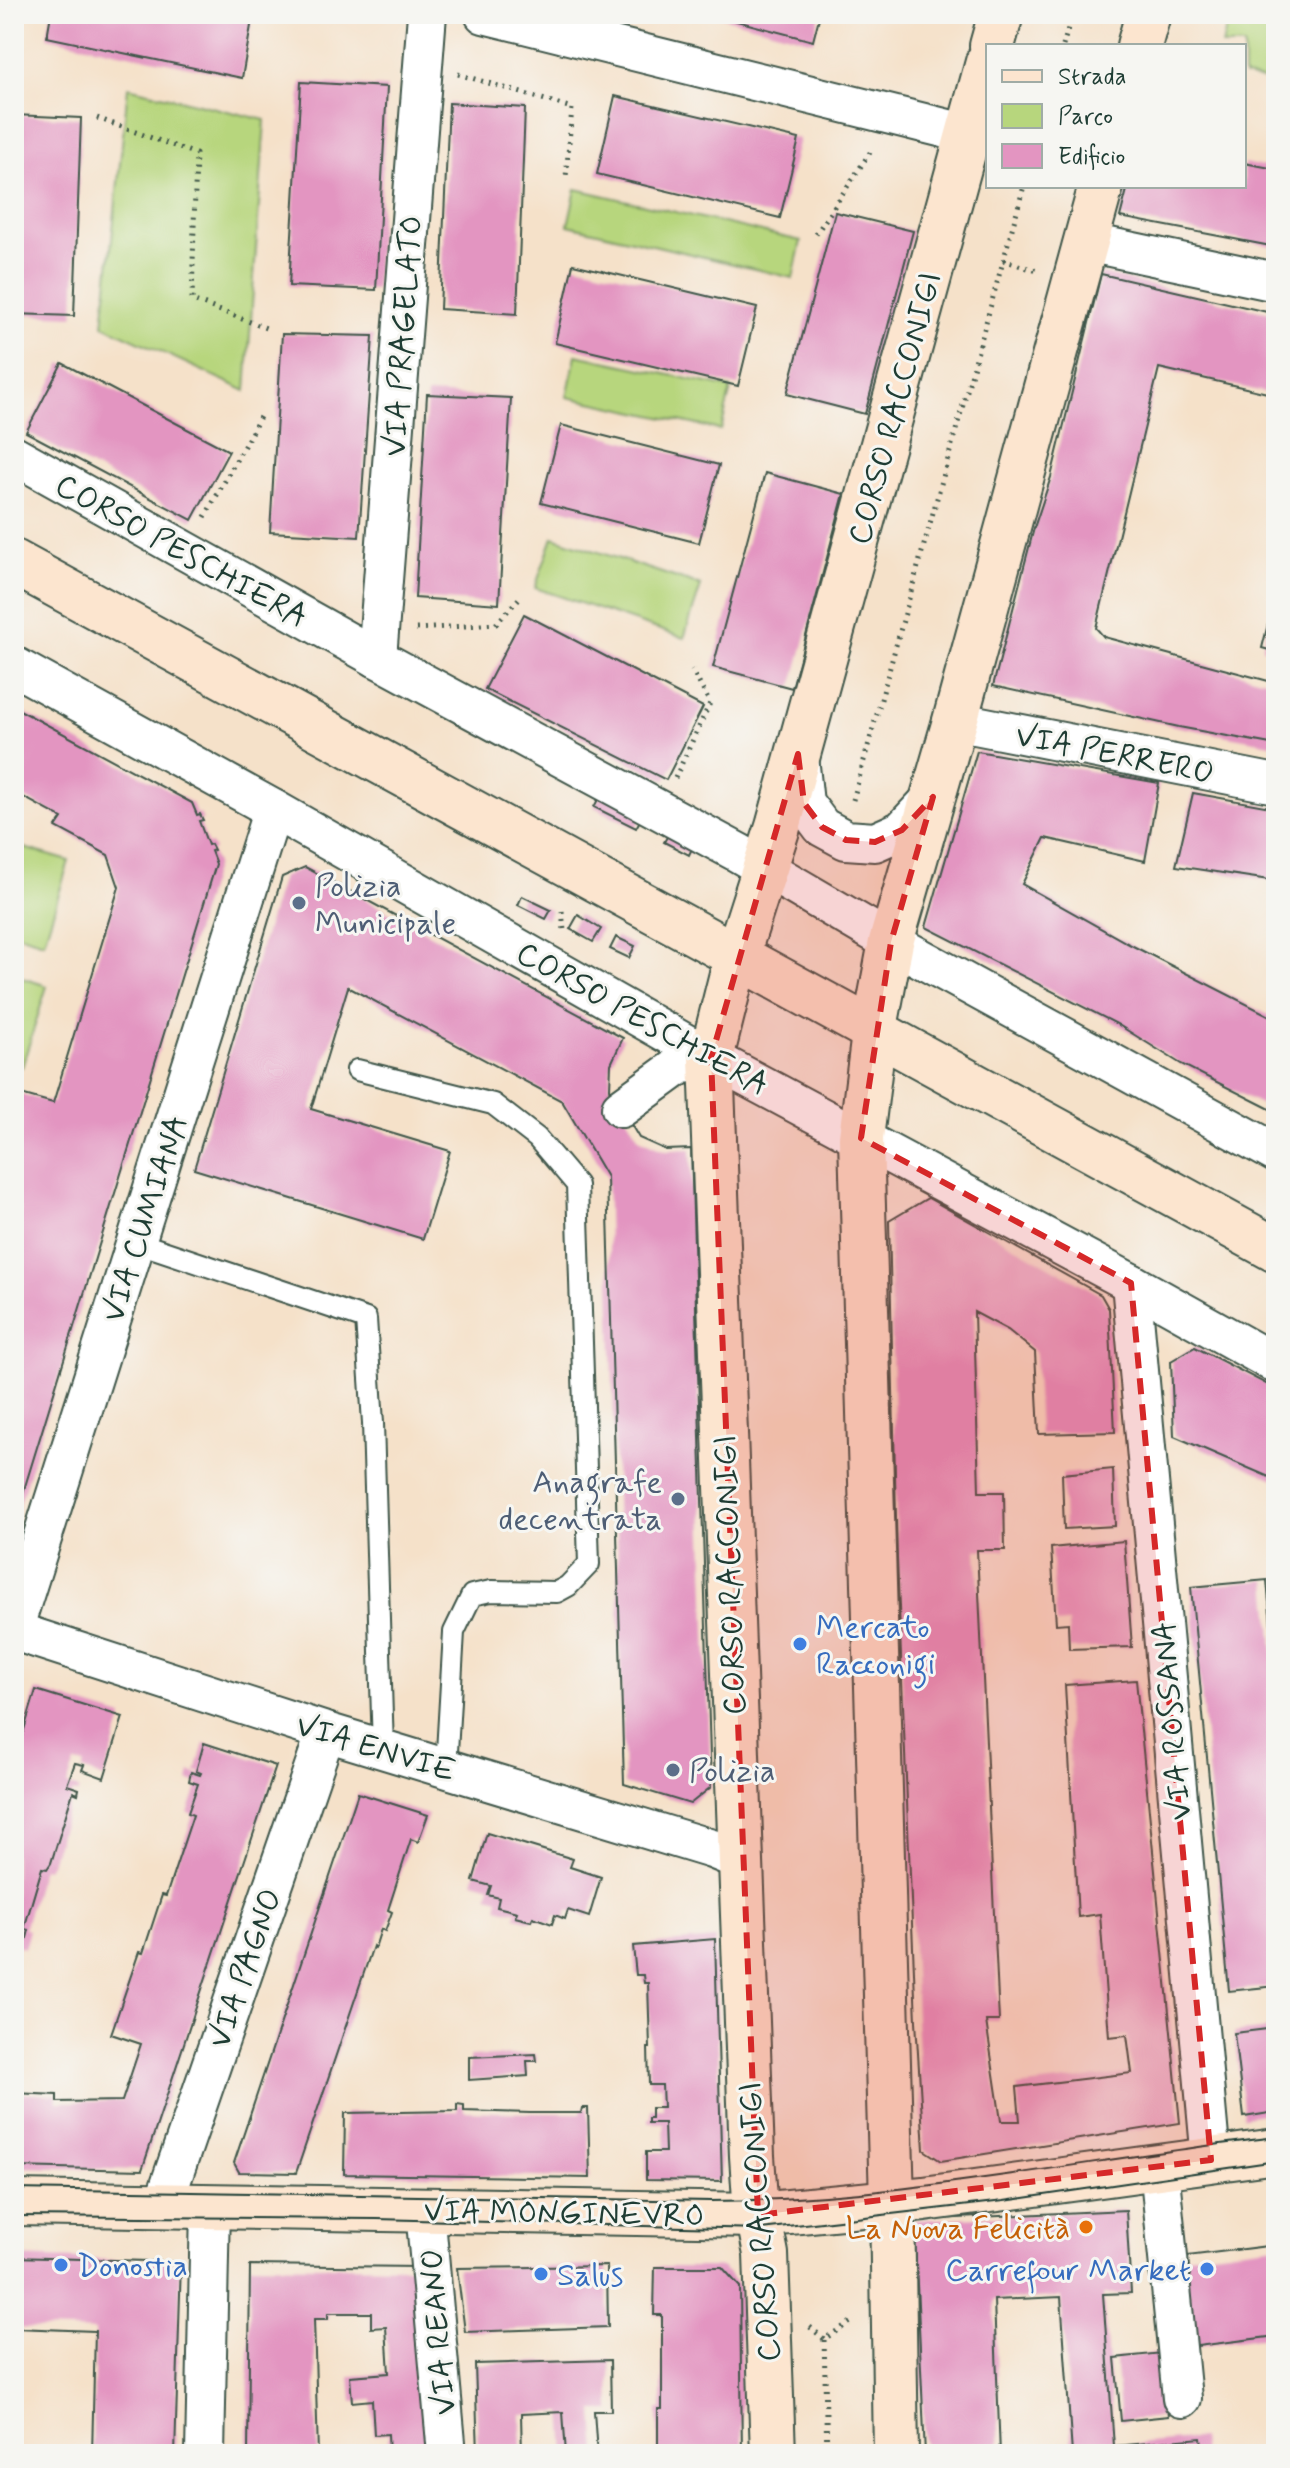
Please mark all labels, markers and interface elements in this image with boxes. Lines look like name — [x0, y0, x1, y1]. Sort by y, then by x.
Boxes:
legend — [986, 44, 1246, 188]
text: Strada — [1058, 62, 1127, 93]
text: Parco — [1058, 102, 1113, 133]
text: Edificio — [1058, 142, 1125, 173]
street label: VIA PRAGELATO — [375, 214, 433, 458]
street label: CORSO RACCONIGI — [839, 268, 952, 549]
street label: CORSO PESCHIERA — [47, 465, 315, 639]
street label: VIA PERRERO — [1012, 715, 1218, 795]
place label: Polizia Municipale — [315, 866, 456, 945]
marker: Polizia Municipale — [290, 894, 308, 912]
street label: CORSO PESCHIERA — [508, 933, 776, 1107]
street label: VIA CUMIANA — [93, 1110, 199, 1328]
street label: CORSO RACCONIGI — [705, 1434, 757, 1716]
place label: Anagrafe decentrata — [498, 1462, 662, 1541]
marker: Anagrafe decentrata — [669, 1490, 687, 1508]
place label: Mercato Racconigi — [816, 1607, 935, 1689]
street label: VIA ROSSANA — [1143, 1619, 1203, 1822]
marker: Mercato Racconigi — [791, 1635, 809, 1653]
street label: VIA ENVIE — [290, 1705, 460, 1793]
place label: Polizia — [689, 1751, 775, 1793]
marker: Polizia — [664, 1761, 682, 1779]
street label: VIA PAGNO — [199, 1883, 293, 2054]
street label: CORSO RACCONIGI — [730, 2081, 792, 2363]
street label: VIA MONGINEVRO — [423, 2191, 705, 2237]
place label: La Nuova Felicità — [846, 2208, 1070, 2250]
marker: La Nuova Felicità — [1077, 2218, 1095, 2236]
place label: Donostia — [77, 2246, 188, 2288]
street label: VIA REANO — [411, 2247, 467, 2417]
place label: Carrefour Market — [945, 2250, 1191, 2294]
place label: Salus — [557, 2255, 623, 2297]
marker: Donostia — [52, 2256, 70, 2274]
marker: Carrefour Market — [1198, 2260, 1216, 2278]
marker: Salus — [532, 2265, 550, 2283]

